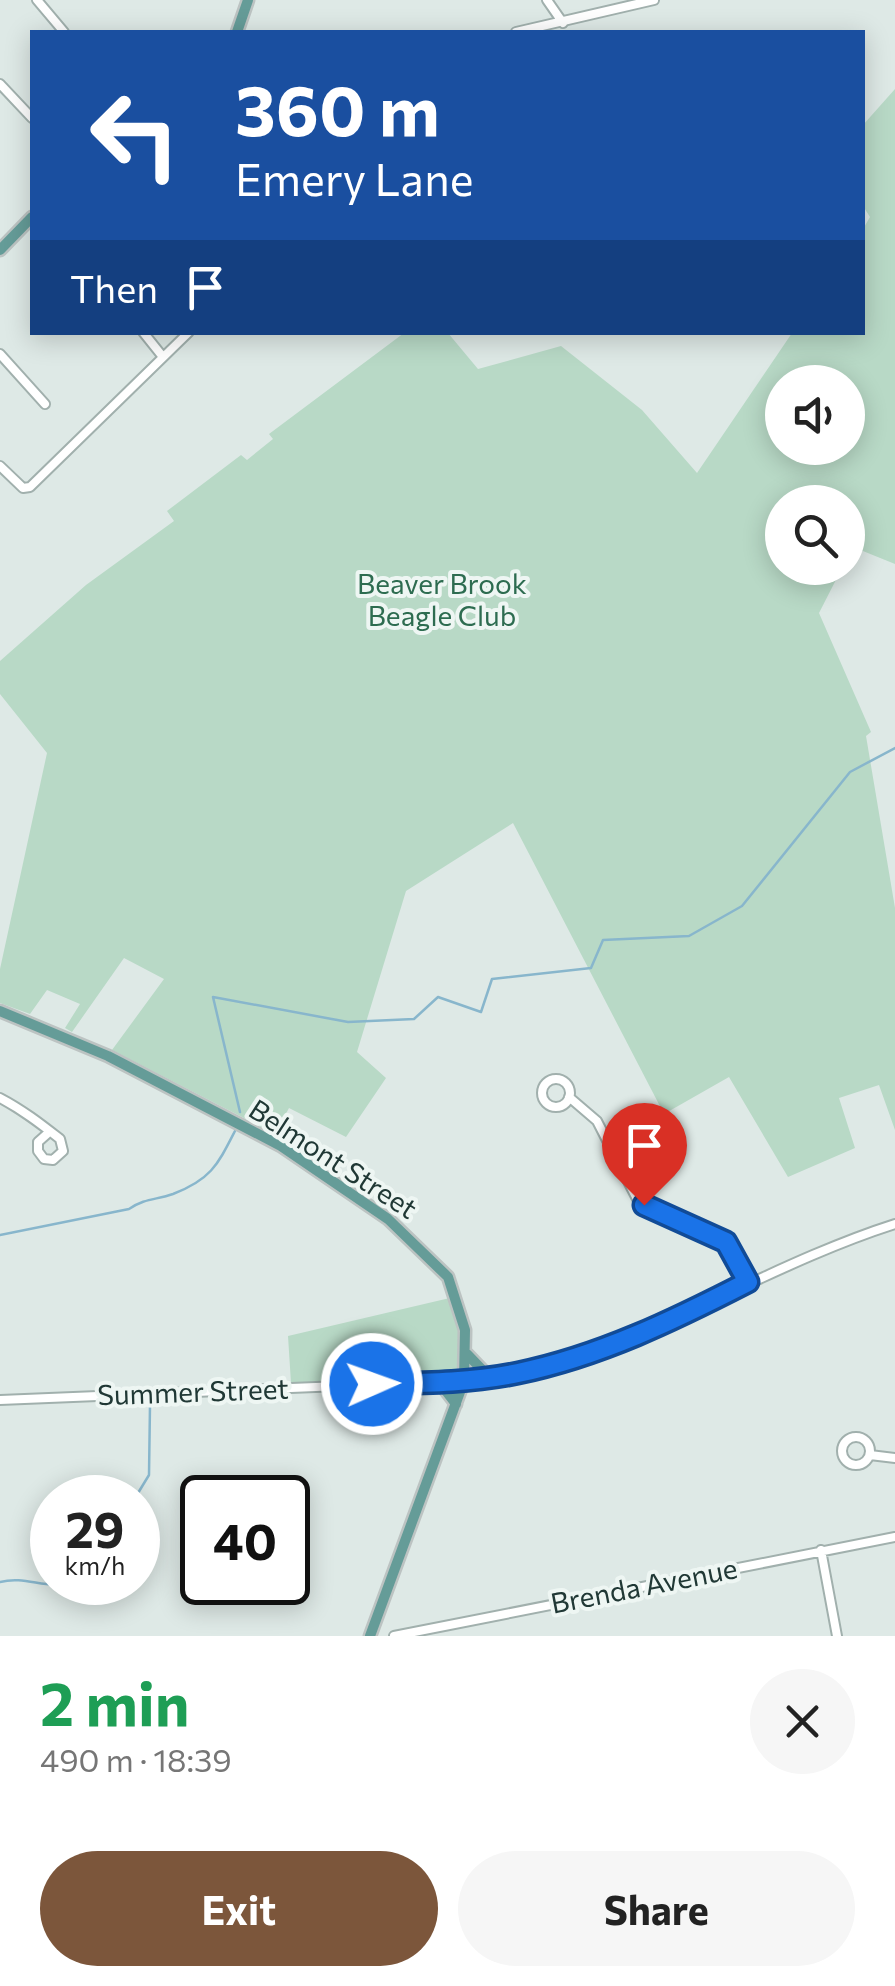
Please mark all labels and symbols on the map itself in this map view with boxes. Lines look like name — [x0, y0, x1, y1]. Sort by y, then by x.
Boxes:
park label: Beaver Brook Beagle Club — [357, 566, 527, 632]
street label: Belmont Street — [243, 1091, 424, 1225]
pin — [602, 1103, 687, 1206]
position arrow — [320, 1332, 424, 1436]
street label: Summer Street — [97, 1371, 289, 1411]
speed limit sign: 40 — [180, 1475, 310, 1605]
street label: Brenda Avenue — [548, 1550, 740, 1620]

